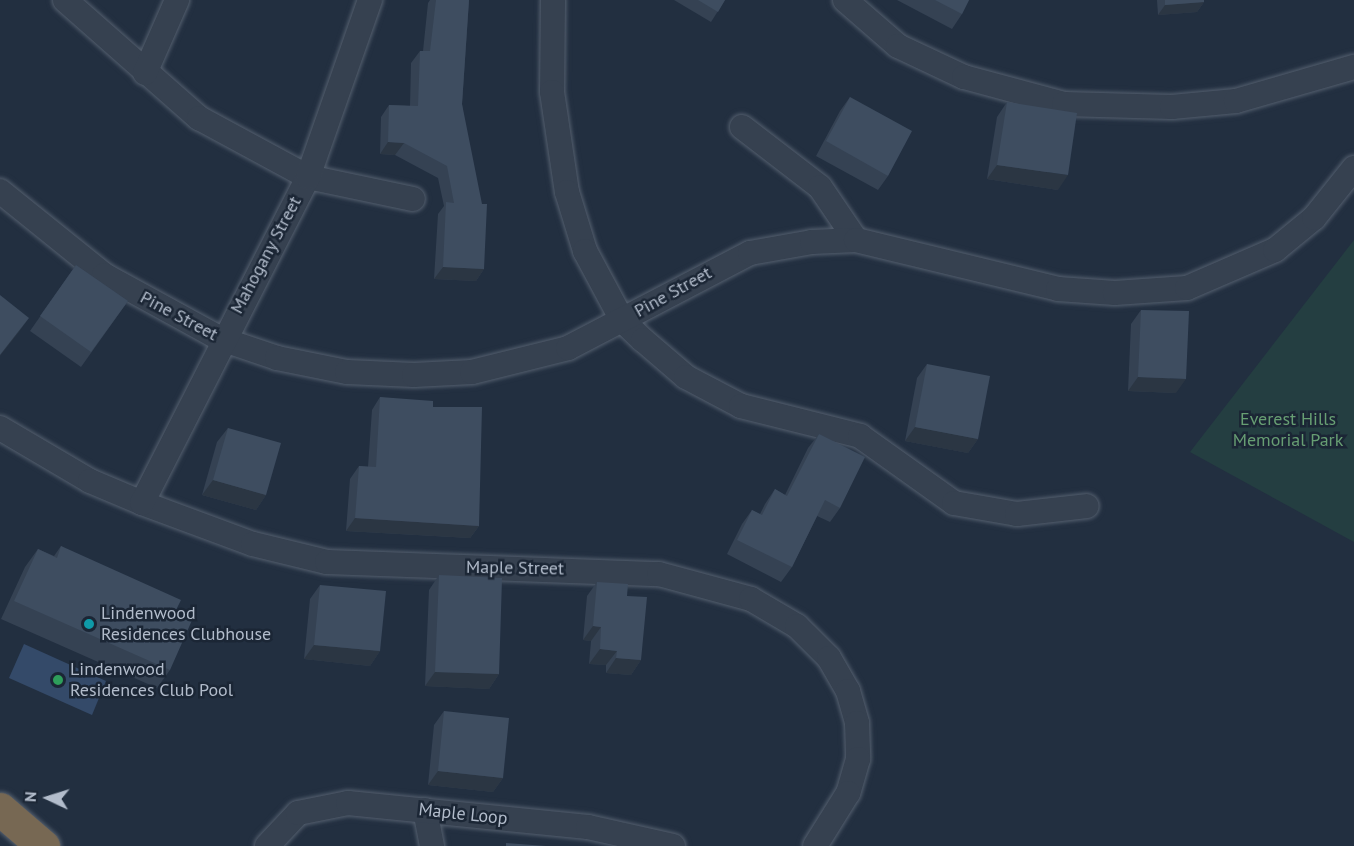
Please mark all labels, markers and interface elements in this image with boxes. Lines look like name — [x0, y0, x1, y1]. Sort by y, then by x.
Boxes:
street label: Mahogany Street — [226, 192, 306, 318]
street label: Pine Street — [631, 262, 715, 322]
street label: Pine Street — [137, 287, 221, 345]
park label: Everest Hills Memorial Park — [1233, 409, 1343, 452]
street label: Maple Street — [466, 556, 564, 580]
place label: Lindenwood Residences Clubhouse — [101, 603, 271, 646]
marker: Lindenwood Residences Clubhouse — [82, 617, 96, 631]
place label: Lindenwood Residences Club Pool — [70, 659, 233, 702]
marker: Lindenwood Residences Club Pool — [51, 673, 65, 687]
north arrow — [18, 768, 78, 828]
text: N — [20, 791, 40, 803]
street label: Maple Loop — [417, 799, 509, 829]

